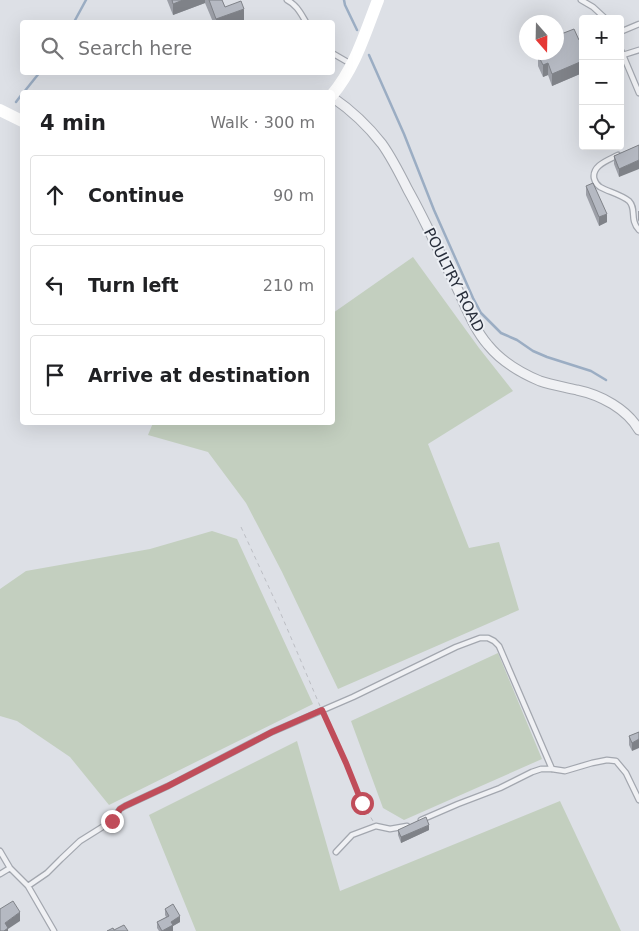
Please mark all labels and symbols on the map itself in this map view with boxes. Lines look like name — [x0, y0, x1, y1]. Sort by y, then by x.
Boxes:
north arrow — [519, 15, 564, 60]
street label: POULTRY ROAD — [420, 225, 488, 335]
route start — [351, 792, 374, 815]
route end — [101, 810, 124, 833]

